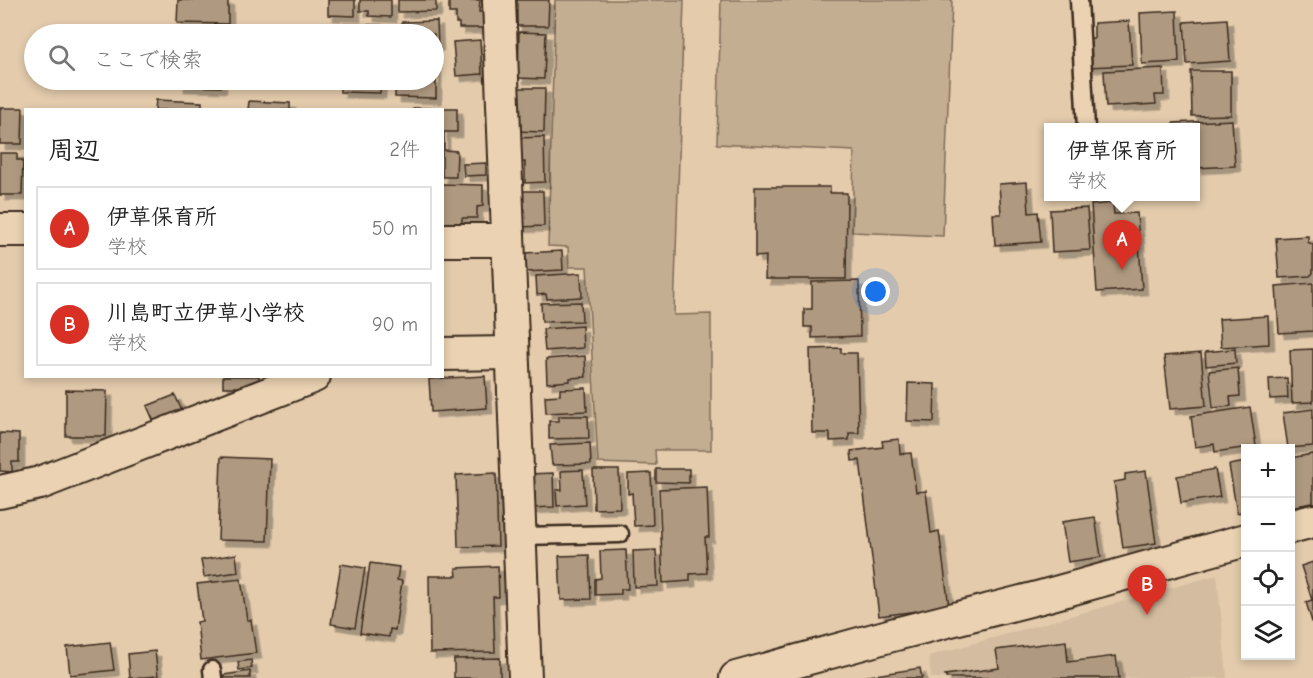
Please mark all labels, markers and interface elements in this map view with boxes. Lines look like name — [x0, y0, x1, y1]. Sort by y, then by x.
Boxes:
search box — [24, 24, 444, 90]
icon: search — [45, 41, 78, 74]
text: ここで検索 — [93, 47, 203, 73]
popup — [1044, 123, 1200, 201]
text: 周辺 — [48, 136, 100, 166]
text: 2件 — [390, 138, 420, 161]
text: 伊草保育所 — [1067, 138, 1177, 164]
text: 学校 — [1067, 169, 1107, 192]
text: 伊草保育所 — [107, 204, 217, 230]
text: A — [64, 217, 75, 240]
text: 50 m — [372, 217, 418, 240]
pin: A — [1102, 220, 1142, 270]
text: 学校 — [107, 235, 147, 258]
your location — [861, 277, 890, 306]
text: 川島町立伊草小学校 — [107, 300, 305, 326]
text: B — [63, 313, 76, 336]
text: 90 m — [372, 313, 418, 336]
text: 学校 — [107, 331, 147, 354]
map controls — [1241, 444, 1295, 660]
button: + — [1241, 444, 1295, 498]
button: − — [1241, 498, 1295, 552]
button: locate — [1241, 552, 1295, 606]
pin: B — [1128, 566, 1166, 615]
button: layers — [1241, 606, 1295, 660]

